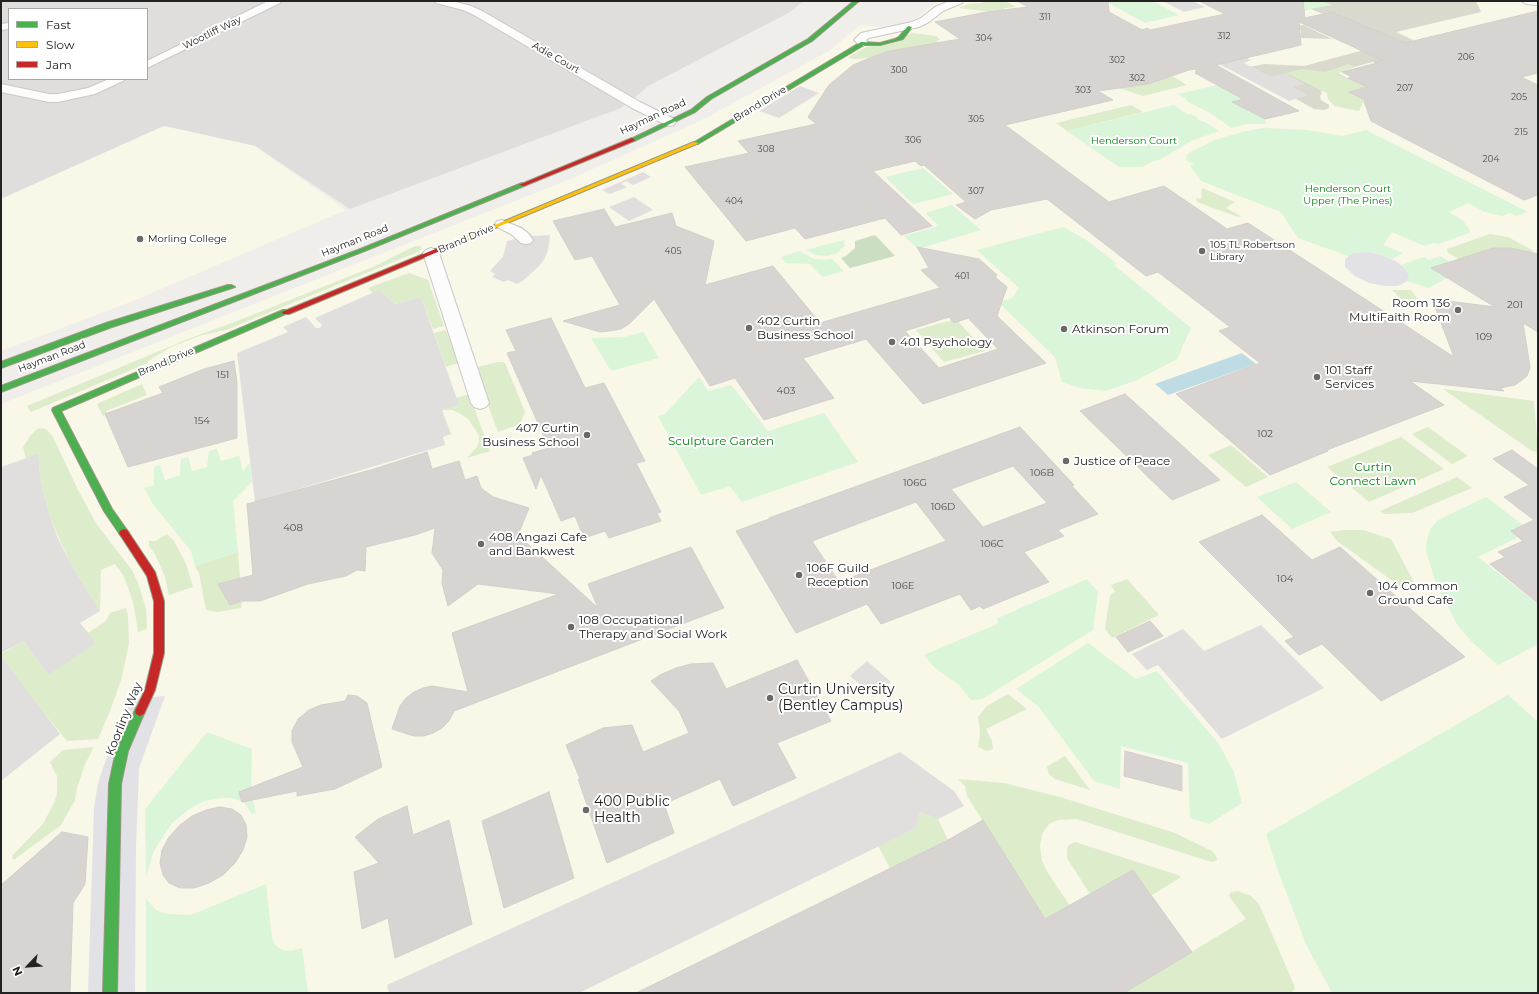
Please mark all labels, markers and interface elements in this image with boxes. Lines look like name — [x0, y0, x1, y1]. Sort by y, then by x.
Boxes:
legend — [8, 8, 148, 80]
house number: 311 — [1039, 12, 1051, 22]
street label: Wootliff Way — [181, 14, 243, 52]
text: Fast — [46, 17, 71, 32]
house number: 312 — [1217, 31, 1231, 41]
house number: 304 — [976, 33, 992, 43]
text: Slow — [46, 37, 75, 52]
street label: Adie Court — [530, 39, 582, 77]
house number: 206 — [1458, 52, 1474, 62]
house number: 302 — [1109, 55, 1125, 65]
text: Jam — [46, 57, 72, 72]
house number: 300 — [891, 65, 907, 75]
house number: 302 — [1129, 73, 1145, 83]
house number: 207 — [1397, 83, 1413, 93]
street label: Brand Drive — [731, 84, 789, 124]
house number: 303 — [1075, 85, 1091, 95]
house number: 205 — [1511, 92, 1527, 102]
street label: Hayman Road — [618, 96, 688, 138]
house number: 305 — [968, 114, 984, 124]
house number: 215 — [1514, 127, 1528, 137]
house number: 306 — [905, 135, 921, 145]
park label: Henderson Court — [1091, 135, 1177, 147]
house number: 308 — [758, 144, 774, 154]
house number: 204 — [1483, 154, 1499, 164]
park label: Henderson Court Upper (The Pines) — [1303, 183, 1393, 206]
house number: 307 — [968, 186, 984, 196]
house number: 404 — [725, 196, 743, 206]
street label: Hayman Road — [320, 222, 390, 260]
street label: Brand Drive — [436, 222, 496, 256]
place label: Morling College — [148, 233, 227, 245]
marker: Morling College — [135, 234, 145, 244]
place label: 105 TL Robertson Library — [1210, 239, 1295, 262]
house number: 405 — [664, 246, 682, 256]
marker: 105 TL Robertson Library — [1197, 246, 1207, 256]
house number: 401 — [954, 271, 970, 281]
place label: Room 136 MultiFaith Room — [1349, 296, 1450, 324]
house number: 201 — [1507, 299, 1523, 311]
marker: Room 136 MultiFaith Room — [1453, 305, 1463, 315]
place label: 402 Curtin Business School — [757, 314, 854, 342]
place label: Atkinson Forum — [1072, 322, 1169, 336]
marker: 402 Curtin Business School — [744, 323, 754, 333]
marker: Atkinson Forum — [1059, 324, 1069, 334]
house number: 109 — [1476, 331, 1492, 343]
place label: 401 Psychology — [900, 335, 992, 349]
marker: 401 Psychology — [887, 337, 897, 347]
street label: Hayman Road — [17, 339, 87, 375]
street label: Brand Drive — [136, 345, 196, 379]
place label: 101 Staff Services — [1325, 363, 1374, 391]
house number: 151 — [217, 369, 229, 381]
marker: 101 Staff Services — [1312, 372, 1322, 382]
house number: 403 — [777, 385, 795, 397]
house number: 154 — [194, 415, 210, 427]
place label: 407 Curtin Business School — [482, 421, 579, 449]
house number: 102 — [1257, 428, 1273, 440]
marker: 407 Curtin Business School — [582, 430, 592, 440]
park label: Sculpture Garden — [668, 434, 774, 448]
place label: Justice of Peace — [1074, 454, 1170, 468]
marker: Justice of Peace — [1061, 456, 1071, 466]
park label: Curtin Connect Lawn — [1330, 460, 1416, 488]
house number: 106B — [1030, 467, 1054, 479]
house number: 106G — [903, 477, 927, 489]
house number: 106D — [931, 501, 955, 513]
house number: 408 — [283, 522, 303, 534]
place label: 408 Angazi Cafe and Bankwest — [489, 530, 587, 558]
house number: 106C — [980, 538, 1004, 550]
marker: 408 Angazi Cafe and Bankwest — [476, 539, 486, 549]
place label: 106F Guild Reception — [807, 561, 869, 589]
marker: 106F Guild Reception — [794, 570, 804, 580]
house number: 104 — [1277, 573, 1293, 585]
place label: 104 Common Ground Cafe — [1378, 579, 1458, 607]
house number: 106E — [891, 580, 915, 592]
marker: 104 Common Ground Cafe — [1365, 588, 1375, 598]
place label: 108 Occupational Therapy and Social Work — [579, 613, 727, 641]
marker: 108 Occupational Therapy and Social Work — [566, 622, 576, 632]
street label: Koorliny Way — [103, 680, 145, 758]
place label: Curtin University (Bentley Campus) — [778, 682, 903, 714]
marker: Curtin University (Bentley Campus) — [765, 693, 775, 703]
place label: 400 Public Health — [594, 794, 670, 826]
marker: 400 Public Health — [581, 805, 591, 815]
north arrow — [8, 946, 48, 986]
text: N — [9, 964, 25, 978]

